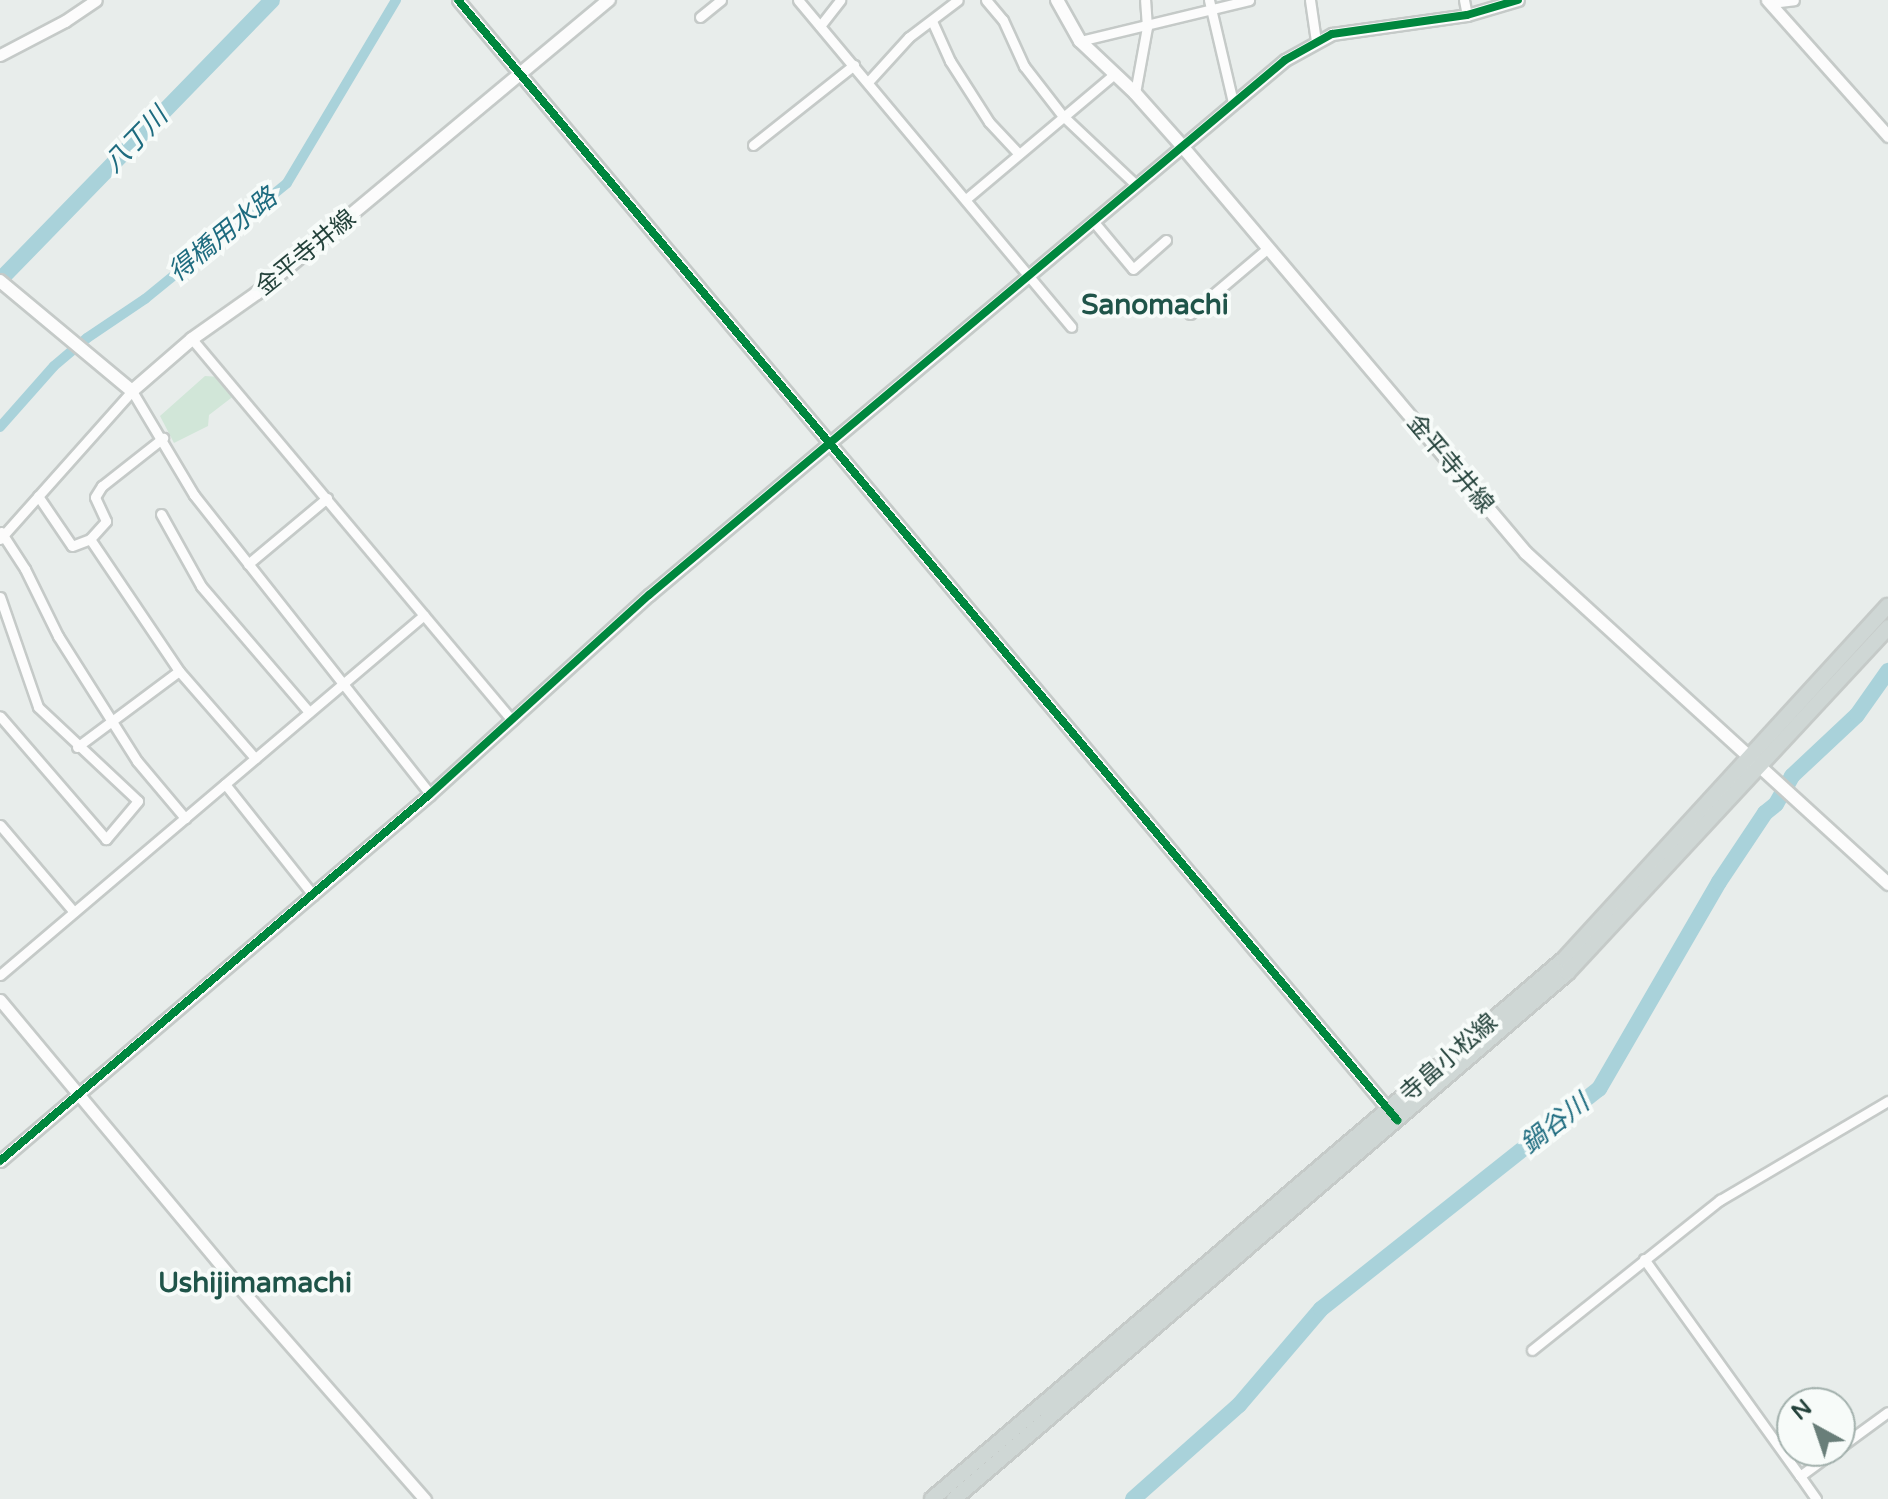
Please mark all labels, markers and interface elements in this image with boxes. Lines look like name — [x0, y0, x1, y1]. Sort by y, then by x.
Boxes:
water label: 八丁川 — [98, 101, 174, 179]
water label: 得橋用水路 — [163, 182, 283, 288]
street label: 金平寺井線 — [250, 204, 362, 302]
district label: Sanomachi — [1081, 288, 1229, 322]
street label: 金平寺井線 — [1400, 409, 1500, 519]
street label: 寺畠小松線 — [1394, 1008, 1504, 1108]
water label: 鍋谷川 — [1515, 1088, 1595, 1160]
district label: Ushijimamachi — [158, 1266, 352, 1300]
north arrow — [1776, 1387, 1856, 1467]
text: N — [1787, 1395, 1817, 1426]

